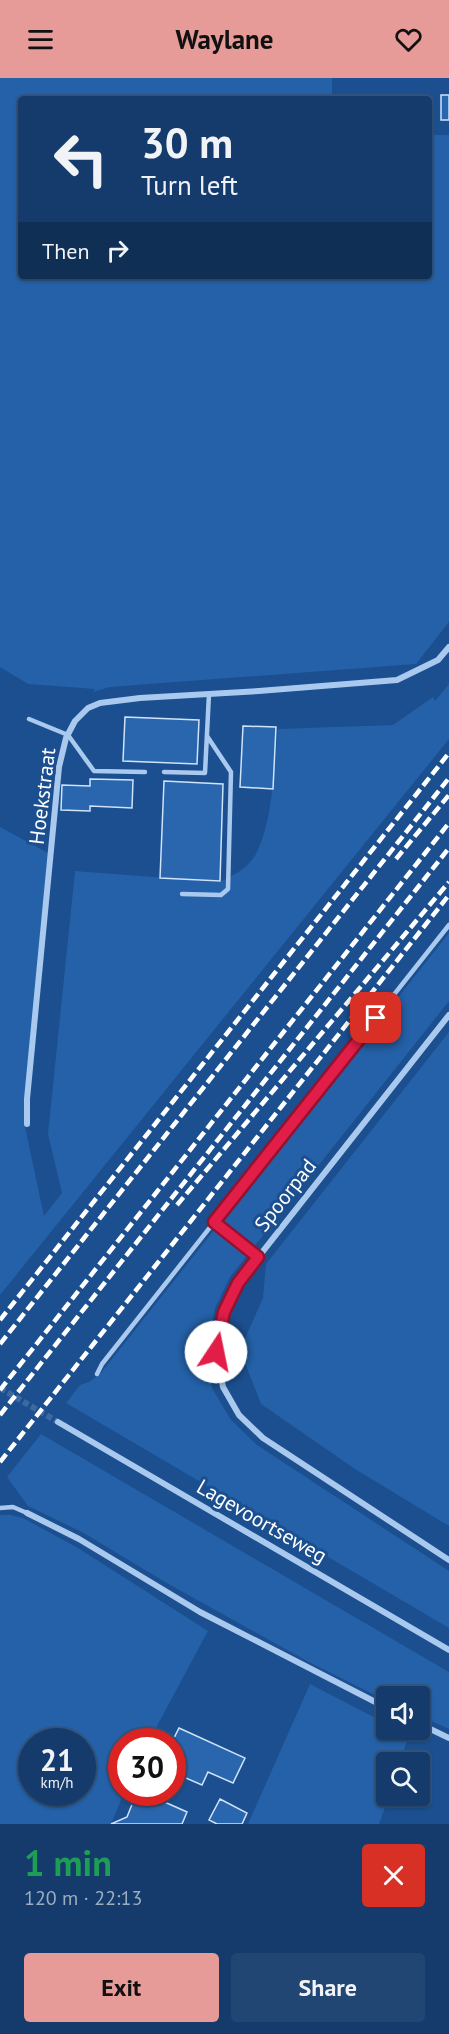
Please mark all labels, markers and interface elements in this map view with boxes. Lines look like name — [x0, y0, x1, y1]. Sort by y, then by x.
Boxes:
text: Waylane — [175, 22, 274, 56]
icon: menu — [24, 23, 57, 56]
icon: heart — [392, 23, 425, 56]
text: 30 m — [141, 115, 233, 170]
icon: left — [42, 120, 120, 198]
text: Turn left — [141, 168, 238, 202]
icon: right — [101, 234, 134, 267]
text: Then — [42, 237, 89, 265]
street label: Hoekstraat — [23, 746, 61, 846]
pin — [350, 992, 401, 1043]
icon: arrive — [359, 1001, 392, 1034]
street label: Spoorpad — [248, 1153, 322, 1237]
position arrow — [184, 1320, 248, 1384]
street label: Lagevoortseweg — [192, 1473, 332, 1569]
map controls — [376, 1686, 430, 1806]
button: sound — [376, 1686, 430, 1740]
speed limit sign: 30 — [108, 1728, 186, 1806]
text: 21 — [40, 1740, 74, 1779]
button: search — [376, 1752, 430, 1806]
text: km/h — [41, 1773, 73, 1792]
text: 1 min — [24, 1839, 112, 1886]
button: close — [362, 1844, 425, 1907]
text: 120 m · 22:13 — [24, 1885, 142, 1911]
button: Exit — [24, 1953, 219, 2022]
button: Share — [231, 1953, 425, 2022]

